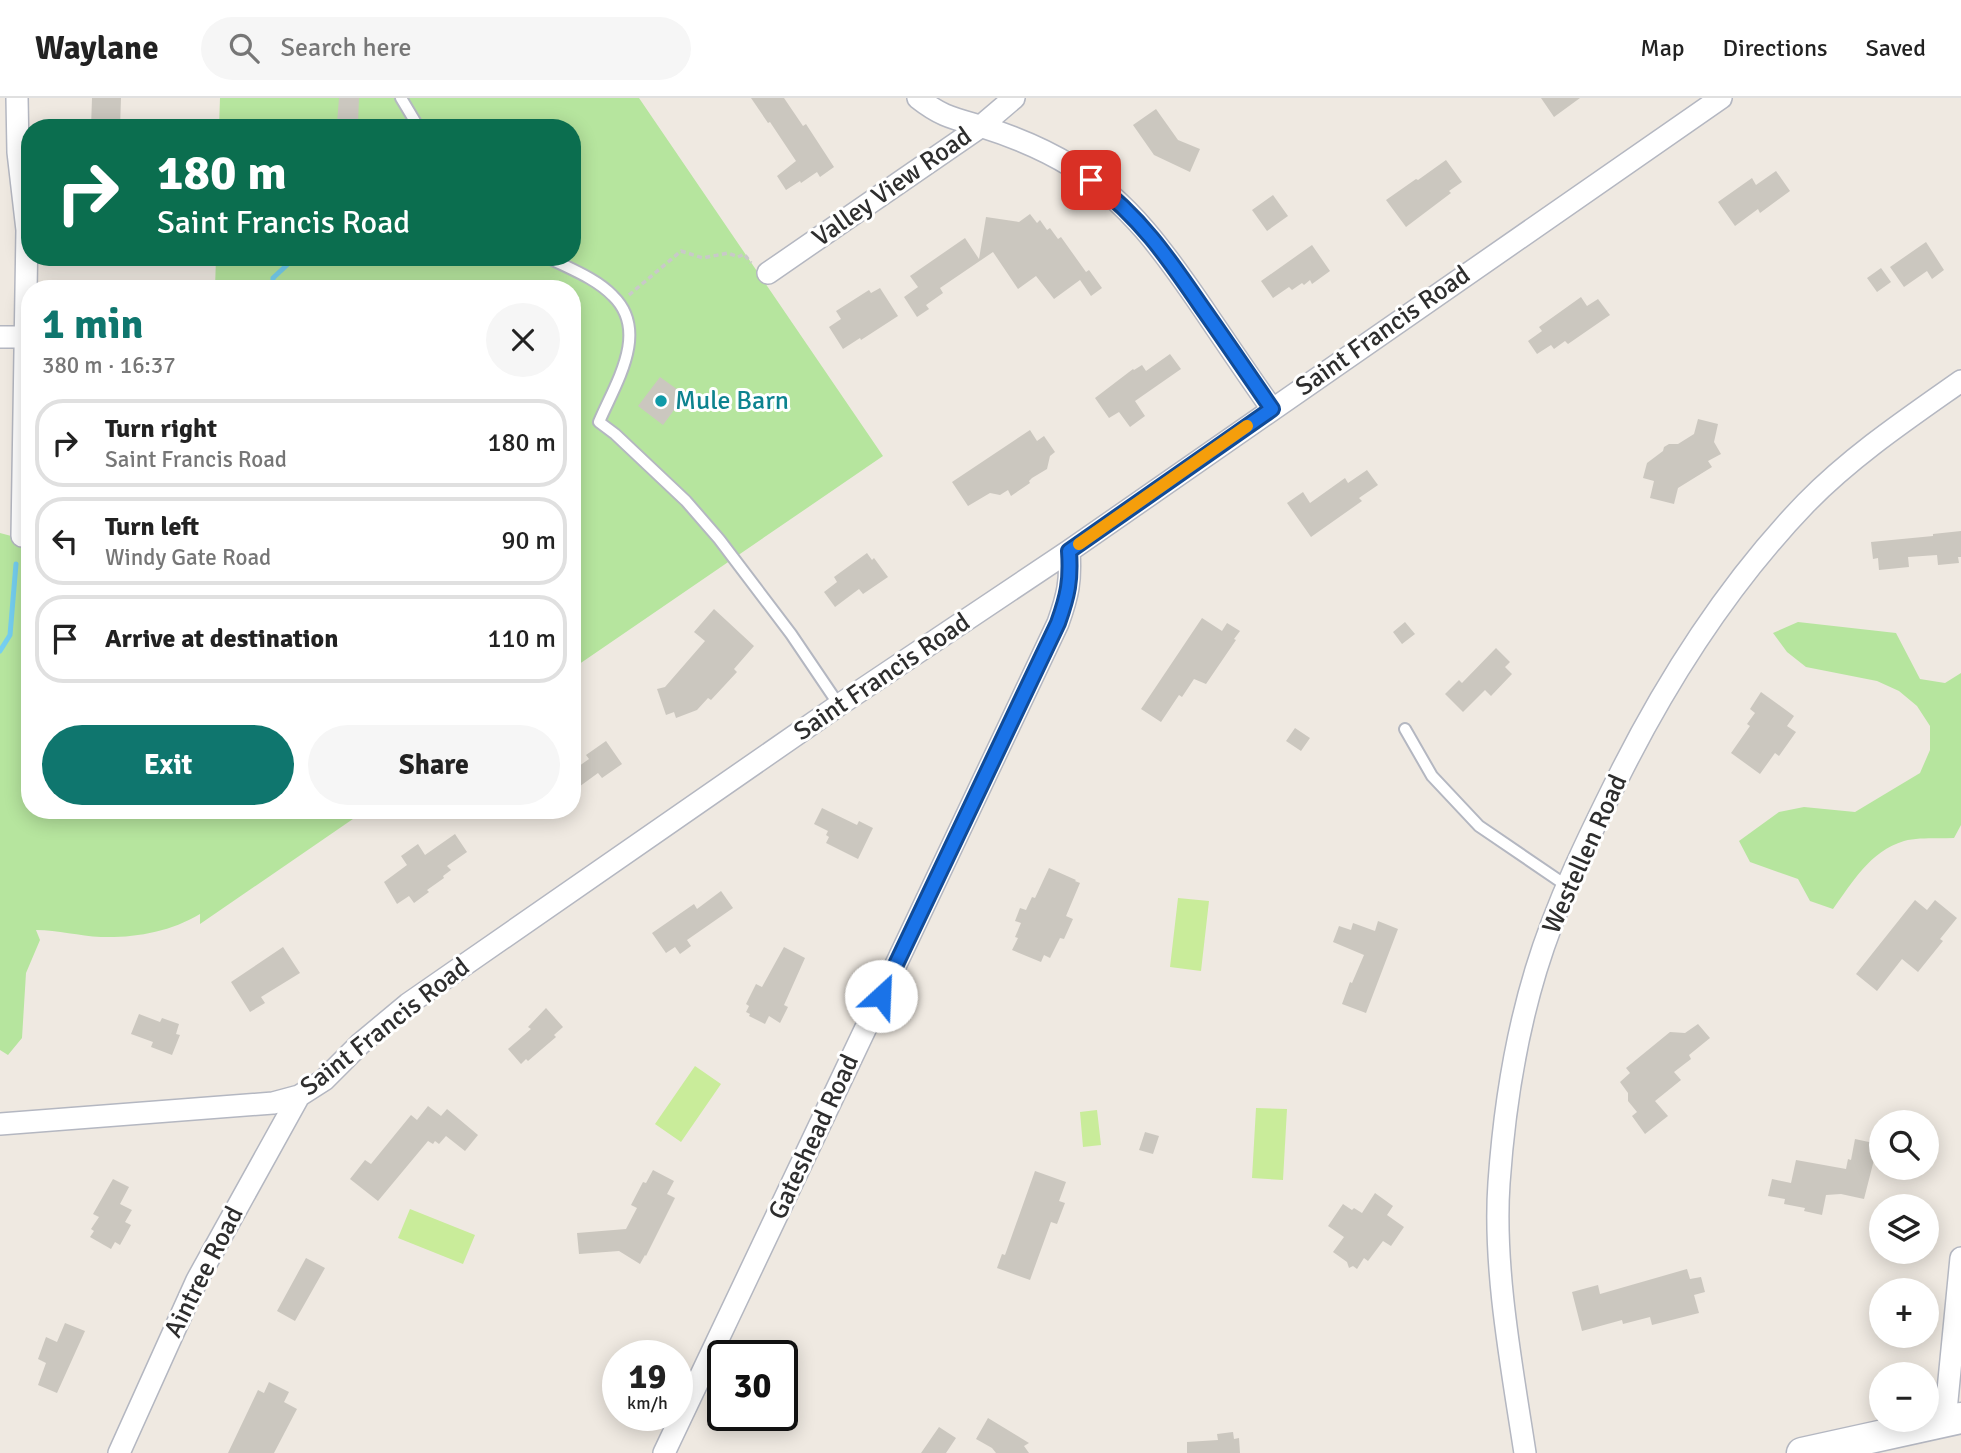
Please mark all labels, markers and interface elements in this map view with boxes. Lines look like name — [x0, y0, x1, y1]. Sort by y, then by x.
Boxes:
search box — [201, 17, 691, 80]
text: Waylane — [35, 28, 159, 69]
icon: search — [225, 29, 263, 67]
text: Search here — [281, 32, 412, 64]
text: Map — [1640, 33, 1685, 63]
text: Directions — [1723, 33, 1828, 63]
text: Saved — [1866, 33, 1926, 63]
street label: Valley View Road — [806, 120, 978, 254]
text: 180 m — [157, 143, 287, 203]
icon: right — [42, 147, 133, 238]
pin — [1061, 150, 1121, 210]
icon: arrive — [1072, 161, 1110, 199]
text: Saint Francis Road — [157, 203, 410, 242]
street label: Saint Francis Road — [1290, 259, 1476, 403]
text: 1 min — [42, 299, 143, 350]
button: close — [486, 303, 560, 377]
text: 380 m · 16:37 — [42, 351, 176, 380]
place label: Mule Barn — [675, 385, 789, 417]
marker: Mule Barn — [653, 393, 669, 409]
text: Turn right — [105, 413, 217, 445]
icon: right — [46, 424, 84, 462]
text: 180 m — [487, 427, 556, 459]
text: Saint Francis Road — [105, 445, 287, 474]
text: Turn left — [105, 511, 199, 543]
icon: left — [46, 522, 84, 560]
text: 90 m — [501, 525, 556, 557]
text: Windy Gate Road — [105, 543, 271, 572]
street label: Saint Francis Road — [788, 606, 976, 748]
icon: arrive — [46, 620, 84, 658]
text: Arrive at destination — [105, 623, 338, 655]
text: 110 m — [487, 623, 556, 655]
button: Exit — [42, 725, 294, 805]
button: Share — [308, 725, 560, 805]
street label: Westellen Road — [1536, 770, 1634, 938]
street label: Saint Francis Road — [294, 951, 476, 1103]
position arrow — [844, 959, 918, 1033]
street label: Gateshead Road — [762, 1049, 866, 1225]
map controls — [1869, 1110, 1939, 1432]
button: search — [1869, 1110, 1939, 1180]
button: layers — [1869, 1194, 1939, 1264]
street label: Aintree Road — [157, 1201, 251, 1343]
button: + — [1869, 1278, 1939, 1348]
speed limit sign: 30 — [707, 1340, 798, 1431]
text: 19 — [629, 1355, 666, 1398]
button: − — [1869, 1362, 1939, 1432]
text: km/h — [627, 1392, 668, 1414]

